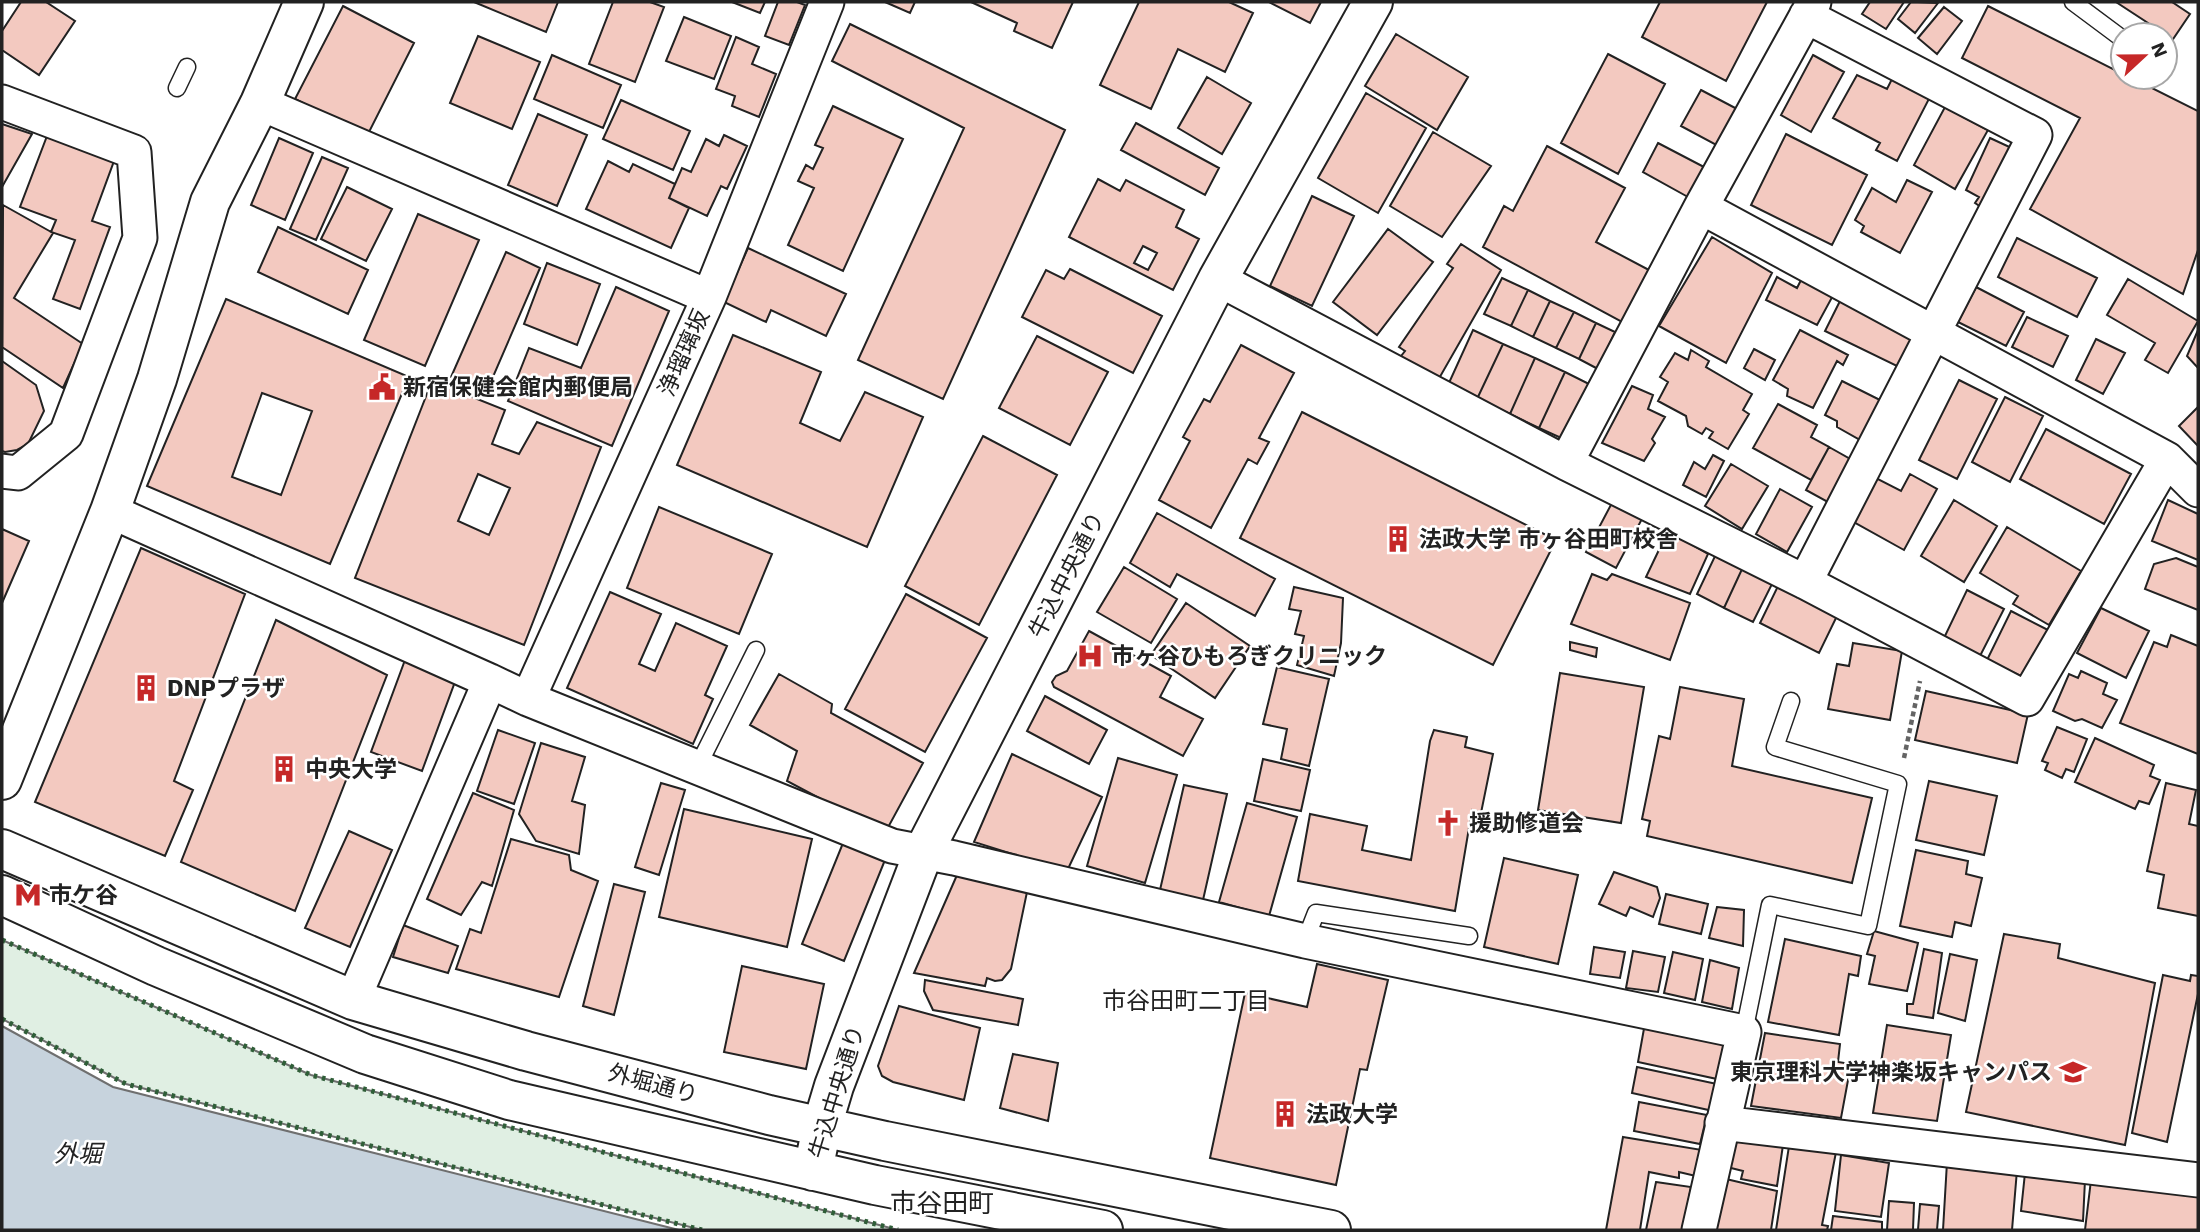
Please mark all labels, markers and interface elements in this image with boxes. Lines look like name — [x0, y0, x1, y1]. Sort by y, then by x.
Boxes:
north arrow — [2109, 21, 2179, 91]
text: N — [2146, 39, 2173, 61]
street label: 浄瑠璃坂 — [653, 305, 715, 401]
public building icon: 新宿保健会館内郵便局 — [367, 372, 397, 402]
place label: 新宿保健会館内郵便局 — [403, 374, 633, 401]
street label: 牛込中央通り — [1024, 507, 1110, 643]
building icon: 法政大学 市ヶ谷田町校舎 — [1383, 524, 1413, 554]
place label: 法政大学 市ヶ谷田町校舎 — [1419, 526, 1679, 553]
hospital icon: 市ヶ谷ひもろぎクリニック — [1075, 641, 1105, 671]
place label: 市ヶ谷ひもろぎクリニック — [1111, 643, 1387, 670]
building icon: DNPプラザ — [131, 673, 161, 703]
place label: DNPプラザ — [167, 675, 285, 702]
building icon: 中央大学 — [269, 754, 299, 784]
place label: 中央大学 — [305, 756, 397, 783]
church icon: 援助修道会 — [1433, 808, 1463, 838]
place label: 援助修道会 — [1469, 810, 1584, 837]
metro station icon: 市ケ谷 — [13, 880, 43, 910]
place label: 市ケ谷 — [49, 882, 118, 909]
district label: 市谷田町二丁目 — [1102, 987, 1270, 1015]
street label: 牛込中央通り — [804, 1022, 870, 1162]
school or university icon: 東京理科大学神楽坂キャンパス — [2058, 1057, 2088, 1087]
street label: 外堀通り — [605, 1059, 701, 1109]
place label: 東京理科大学神楽坂キャンパス — [1730, 1059, 2052, 1086]
building icon: 法政大学 — [1270, 1099, 1300, 1129]
place label: 法政大学 — [1306, 1101, 1398, 1128]
water label: 外堀 — [54, 1140, 106, 1168]
district label: 市谷田町 — [890, 1188, 994, 1218]

